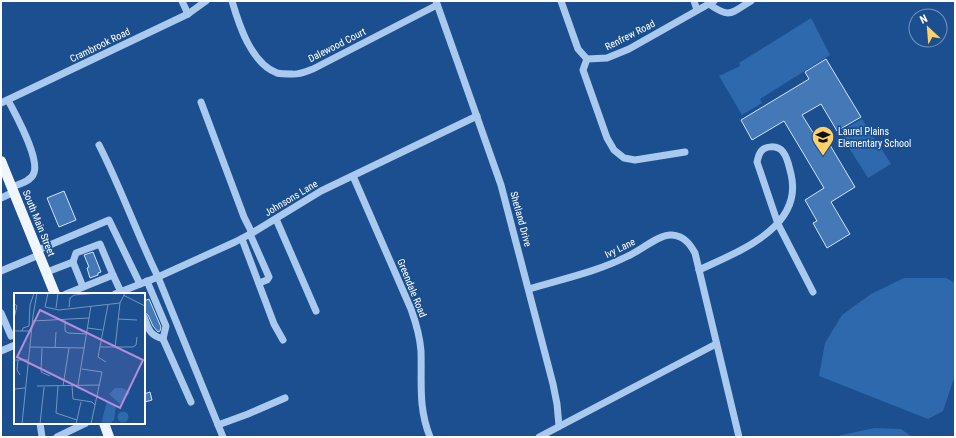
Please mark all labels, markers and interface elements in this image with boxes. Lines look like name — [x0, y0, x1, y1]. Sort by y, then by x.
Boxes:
north arrow — [908, 8, 948, 48]
text: N — [918, 12, 930, 27]
street label: Renfrew Road — [603, 18, 657, 52]
street label: Crambrook Road — [68, 26, 132, 64]
street label: Dalewood Court — [306, 26, 368, 64]
school or university icon: Laurel Plains Elementary School — [810, 124, 836, 157]
place label: Laurel Plains Elementary School — [838, 126, 911, 149]
street label: Johnsons Lane — [262, 178, 320, 218]
street label: South Main Street — [21, 188, 57, 258]
street label: Shetland Drive — [508, 190, 534, 248]
street label: Ivy Lane — [603, 236, 637, 260]
street label: Greendale Road — [395, 257, 429, 319]
inset map — [14, 293, 145, 424]

